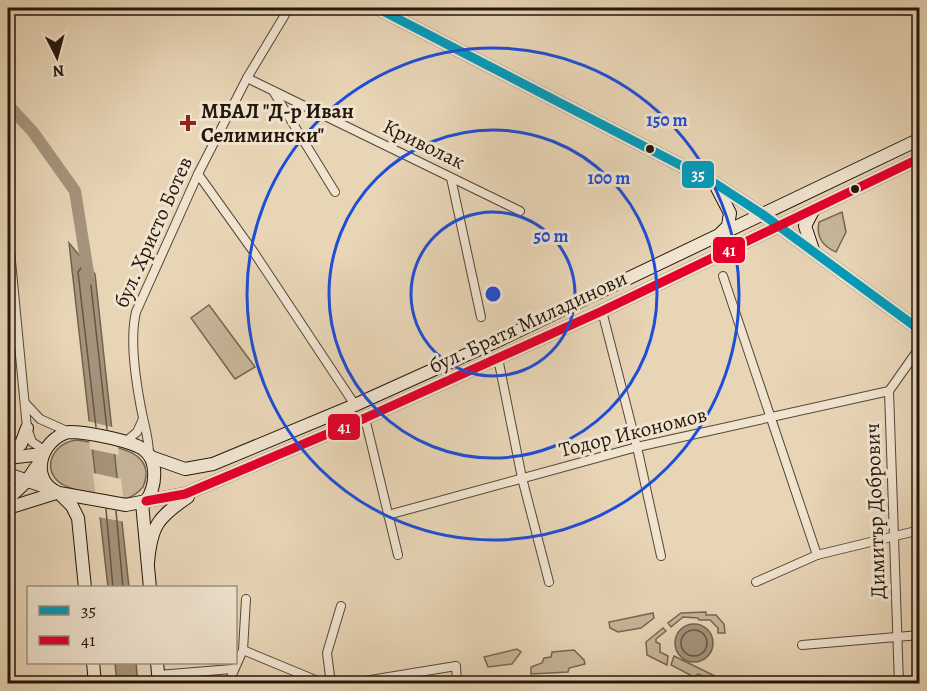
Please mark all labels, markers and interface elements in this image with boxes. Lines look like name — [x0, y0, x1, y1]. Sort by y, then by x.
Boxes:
north arrow — [27, 27, 87, 87]
text: N — [51, 59, 65, 83]
place label: МБАЛ "Д-р Иван Селимински" — [201, 97, 354, 149]
text: 150 m — [646, 108, 688, 132]
street label: Криволак — [378, 112, 470, 176]
marker: МБАЛ "Д-р Иван Селимински" — [179, 114, 197, 132]
unlabelled marker — [644, 143, 656, 155]
street label: бул. Христо Ботев — [107, 152, 199, 312]
line badge: 35 — [681, 160, 715, 189]
text: 35 — [691, 164, 705, 186]
text: 100 m — [588, 166, 630, 190]
unlabelled marker — [849, 183, 861, 195]
text: 50 m — [534, 224, 568, 248]
line badge: 41 — [712, 236, 746, 264]
text: 41 — [722, 240, 736, 262]
street label: бул. Братя Миладинови — [424, 264, 632, 380]
centre of rings — [483, 284, 503, 304]
street label: Тодор Икономов — [556, 400, 710, 464]
line badge: 41 — [327, 413, 361, 441]
text: 41 — [337, 417, 351, 439]
street label: Димитър Добрович — [858, 423, 892, 599]
legend — [27, 586, 237, 664]
text: 35 — [81, 598, 96, 622]
text: 41 — [81, 628, 95, 652]

